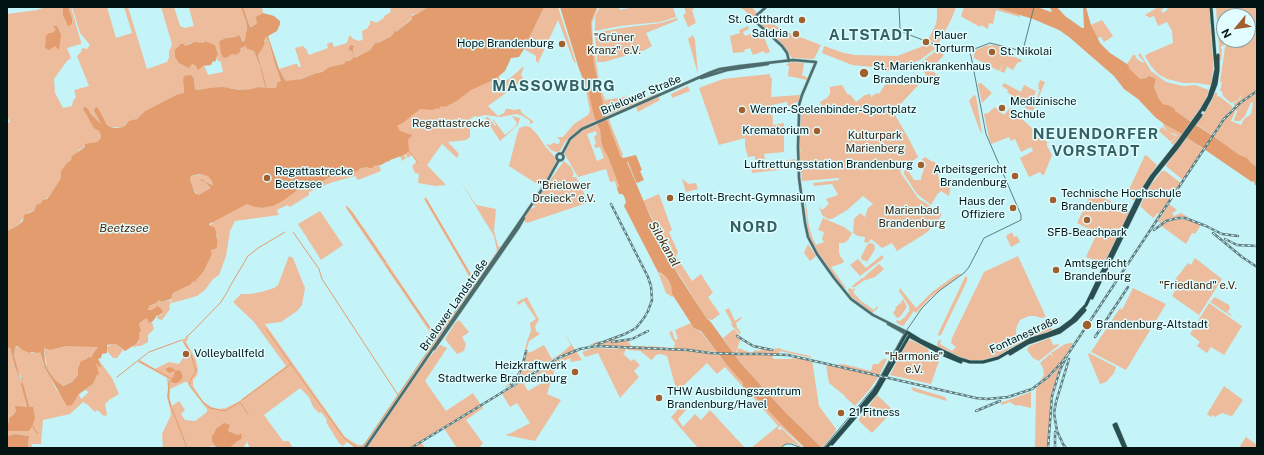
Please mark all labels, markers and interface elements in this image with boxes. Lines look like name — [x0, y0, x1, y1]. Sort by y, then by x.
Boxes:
north arrow — [1216, 8, 1256, 48]
place label: St. Gotthardt — [728, 13, 794, 27]
marker: St. Gotthardt — [797, 15, 807, 25]
district label: ALTSTADT — [829, 26, 913, 44]
place label: Saldria — [752, 27, 788, 41]
text: N — [1219, 27, 1234, 40]
marker: Saldria — [791, 29, 801, 39]
place label: Plauer Torturm — [934, 29, 975, 55]
park label: "Grüner Kranz" e.V. — [587, 31, 641, 57]
place label: Hope Brandenburg — [457, 37, 554, 51]
marker: Plauer Torturm — [921, 37, 931, 47]
marker: Hope Brandenburg — [557, 39, 567, 49]
place label: St. Nikolai — [1000, 45, 1052, 59]
marker: St. Nikolai — [987, 47, 997, 57]
place label: St. Marienkrankenhaus Brandenburg — [873, 60, 991, 86]
marker: St. Marienkrankenhaus Brandenburg — [858, 67, 870, 79]
street label: Brielower Straße — [599, 72, 683, 118]
district label: MASSOWBURG — [492, 77, 616, 95]
place label: Medizinische Schule — [1010, 95, 1076, 121]
place label: Werner-Seelenbinder-Sportplatz — [750, 103, 916, 117]
marker: Medizinische Schule — [997, 103, 1007, 113]
marker: Werner-Seelenbinder-Sportplatz — [737, 105, 747, 115]
park label: Regattastrecke — [412, 117, 490, 131]
place label: Krematorium — [742, 124, 809, 138]
district label: NEUENDORFER VORSTADT — [1033, 125, 1159, 160]
marker: Krematorium — [812, 126, 822, 136]
park label: Kulturpark Marienberg — [845, 129, 905, 155]
place label: Luftrettungsstation Brandenburg — [744, 158, 913, 172]
marker: Luftrettungsstation Brandenburg — [916, 160, 926, 170]
place label: Arbeitsgericht Brandenburg — [933, 163, 1007, 189]
place label: Regattastrecke Beetzsee — [275, 165, 353, 191]
marker: Arbeitsgericht Brandenburg — [1010, 171, 1020, 181]
marker: Regattastrecke Beetzsee — [262, 173, 272, 183]
park label: "Brielower Dreieck" e.V. — [532, 179, 596, 205]
place label: Technische Hochschule Brandenburg — [1061, 187, 1181, 213]
place label: Bertolt-Brecht-Gymnasium — [678, 191, 815, 205]
marker: Bertolt-Brecht-Gymnasium — [665, 193, 675, 203]
place label: Haus der Offiziere — [959, 195, 1005, 221]
marker: Technische Hochschule Brandenburg — [1048, 195, 1058, 205]
marker: Haus der Offiziere — [1008, 203, 1018, 213]
park label: Marienbad Brandenburg — [878, 204, 946, 230]
marker: SFB-Beachpark — [1082, 215, 1092, 225]
district label: NORD — [730, 218, 778, 236]
water label: Silokanal — [645, 219, 683, 269]
water label: Beetzsee — [99, 221, 149, 235]
place label: SFB-Beachpark — [1047, 226, 1127, 240]
street label: Brielower Landstraße — [417, 256, 491, 354]
place label: Amtsgericht Brandenburg — [1064, 257, 1131, 283]
marker: Amtsgericht Brandenburg — [1051, 265, 1061, 275]
park label: "Friedland" e.V. — [1159, 279, 1237, 293]
street label: Fontanestraße — [988, 313, 1060, 357]
place label: Brandenburg-Altstadt — [1096, 318, 1208, 332]
marker: Brandenburg-Altstadt — [1081, 319, 1093, 331]
place label: Volleyballfeld — [194, 347, 264, 361]
marker: Volleyballfeld — [181, 349, 191, 359]
park label: "Harmonie" e.V. — [885, 350, 943, 376]
place label: Heizkraftwerk Stadtwerke Brandenburg — [438, 359, 567, 385]
marker: Heizkraftwerk Stadtwerke Brandenburg — [570, 367, 580, 377]
place label: THW Ausbildungszentrum Brandenburg/Havel — [667, 385, 801, 411]
marker: THW Ausbildungszentrum Brandenburg/Havel — [654, 393, 664, 403]
place label: 21 Fitness — [849, 406, 900, 420]
marker: 21 Fitness — [836, 408, 846, 418]

